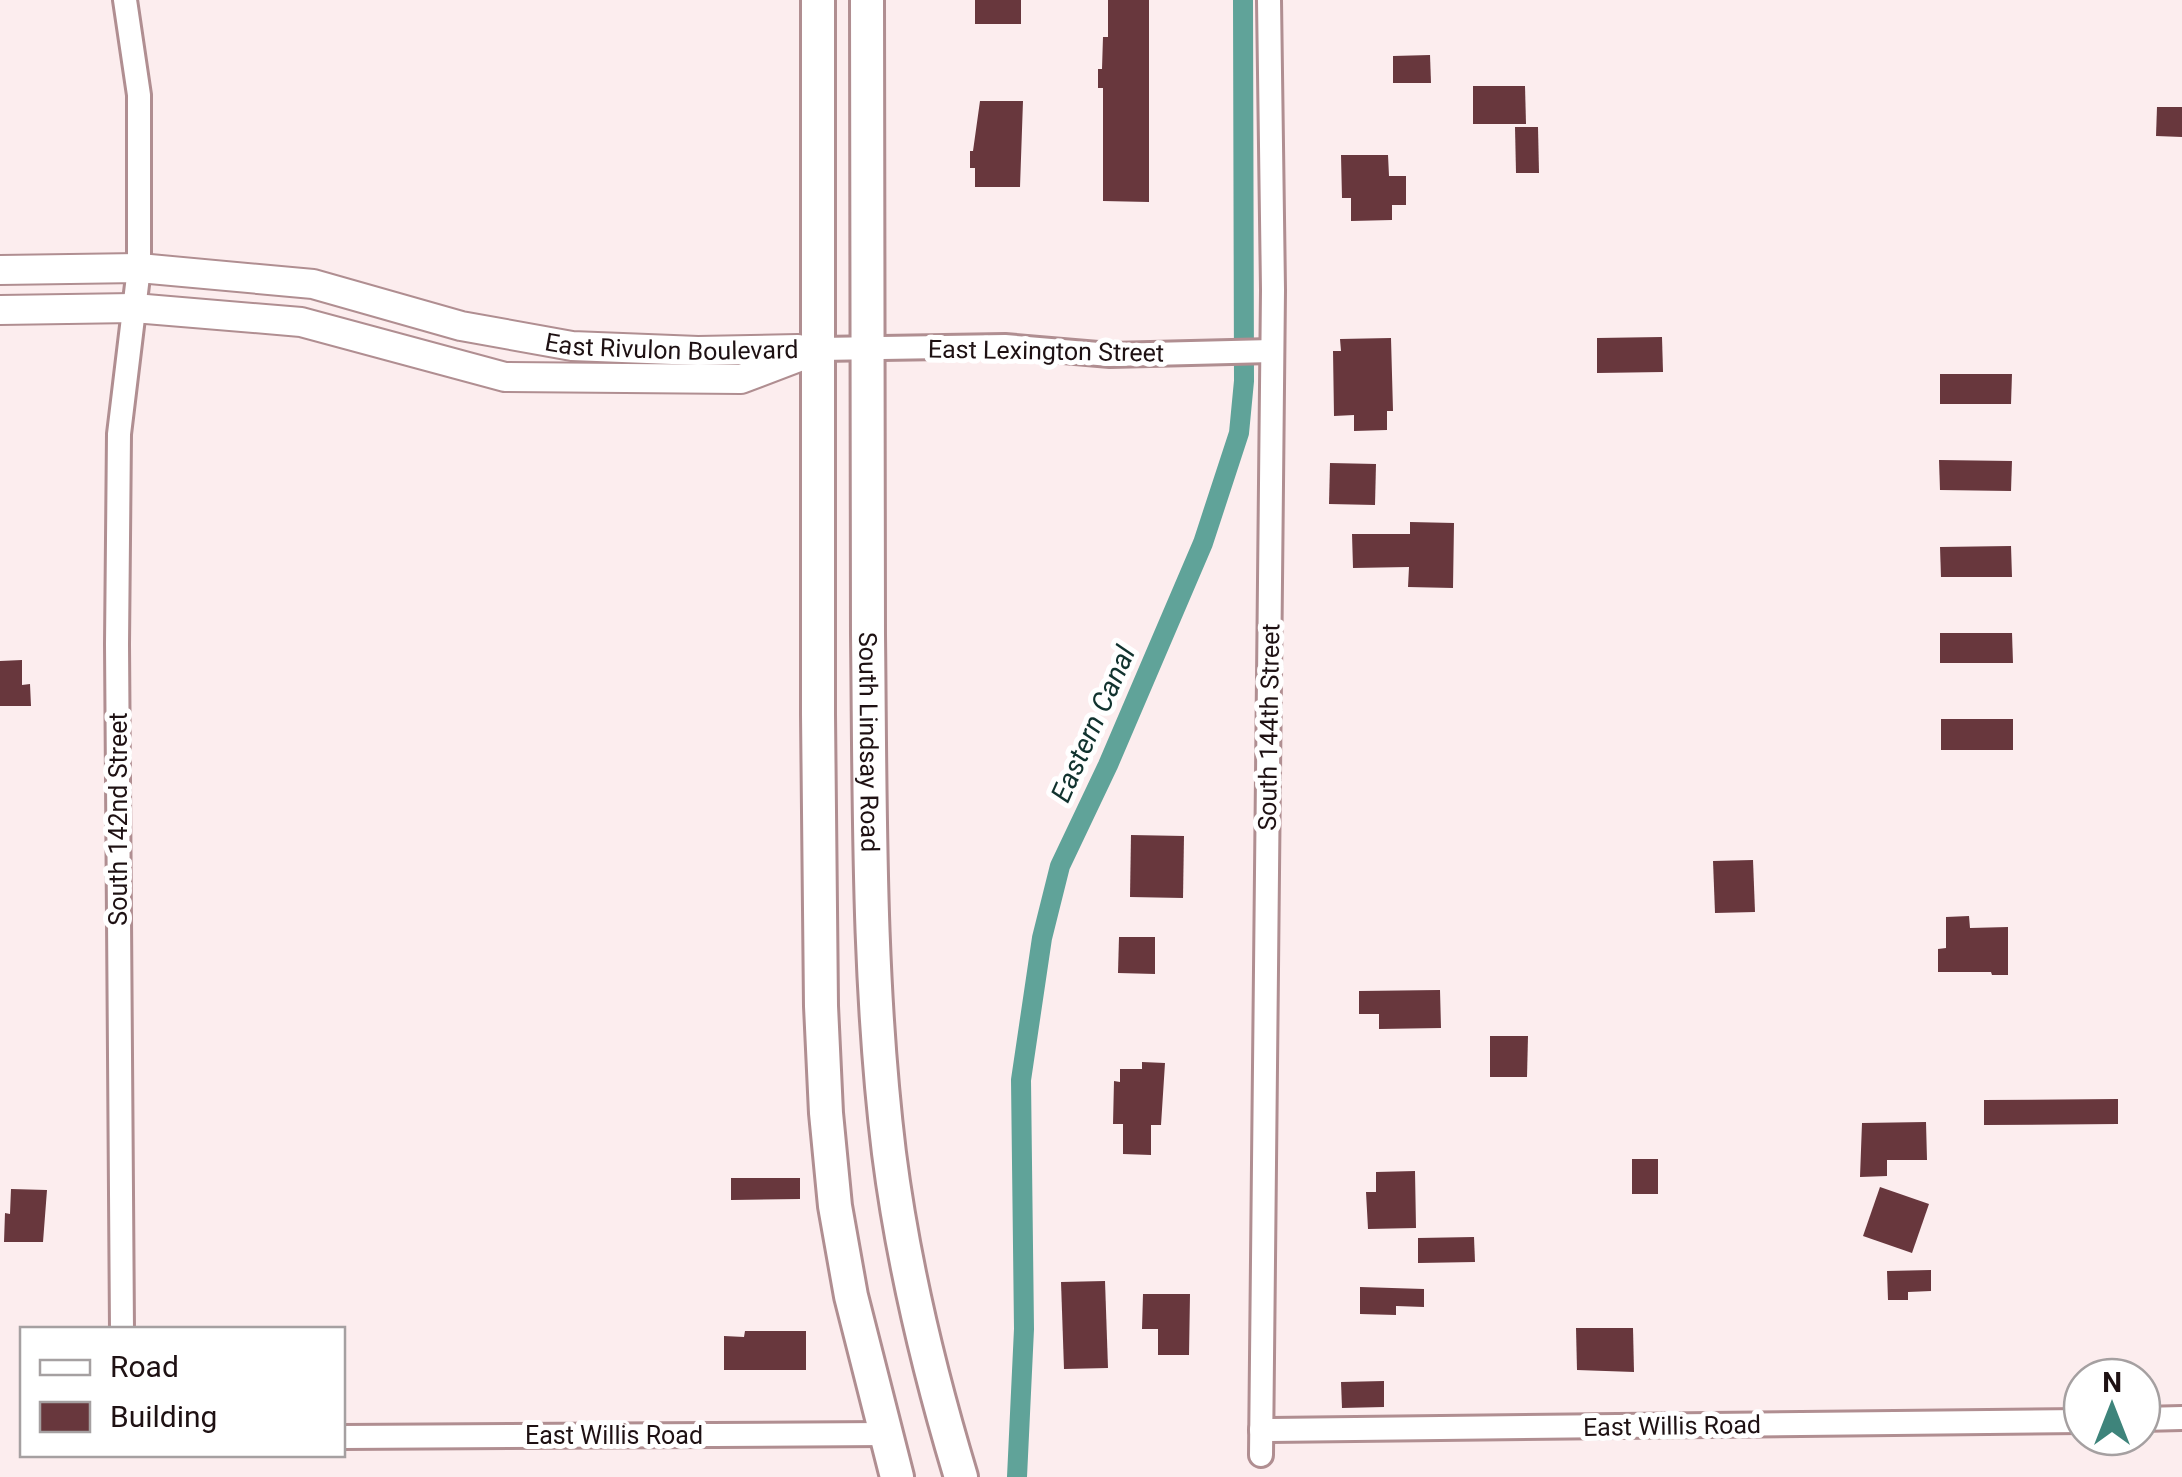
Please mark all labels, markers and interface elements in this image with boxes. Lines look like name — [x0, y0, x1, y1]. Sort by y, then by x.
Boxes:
street label: East Rivulon Boulevard — [543, 327, 799, 366]
street label: East Lexington Street — [928, 334, 1164, 368]
street label: South 144th Street — [1253, 623, 1285, 831]
street label: South Lindsay Road — [853, 632, 885, 852]
water label: Eastern Canal — [1044, 640, 1142, 807]
street label: South 142nd Street — [104, 712, 133, 926]
legend — [20, 1327, 345, 1457]
text: Road — [110, 1349, 179, 1384]
north arrow — [2062, 1357, 2162, 1457]
text: N — [2102, 1366, 2122, 1399]
text: Building — [110, 1399, 217, 1434]
street label: East Willis Road — [1583, 1410, 1761, 1442]
street label: East Willis Road — [525, 1421, 703, 1450]

